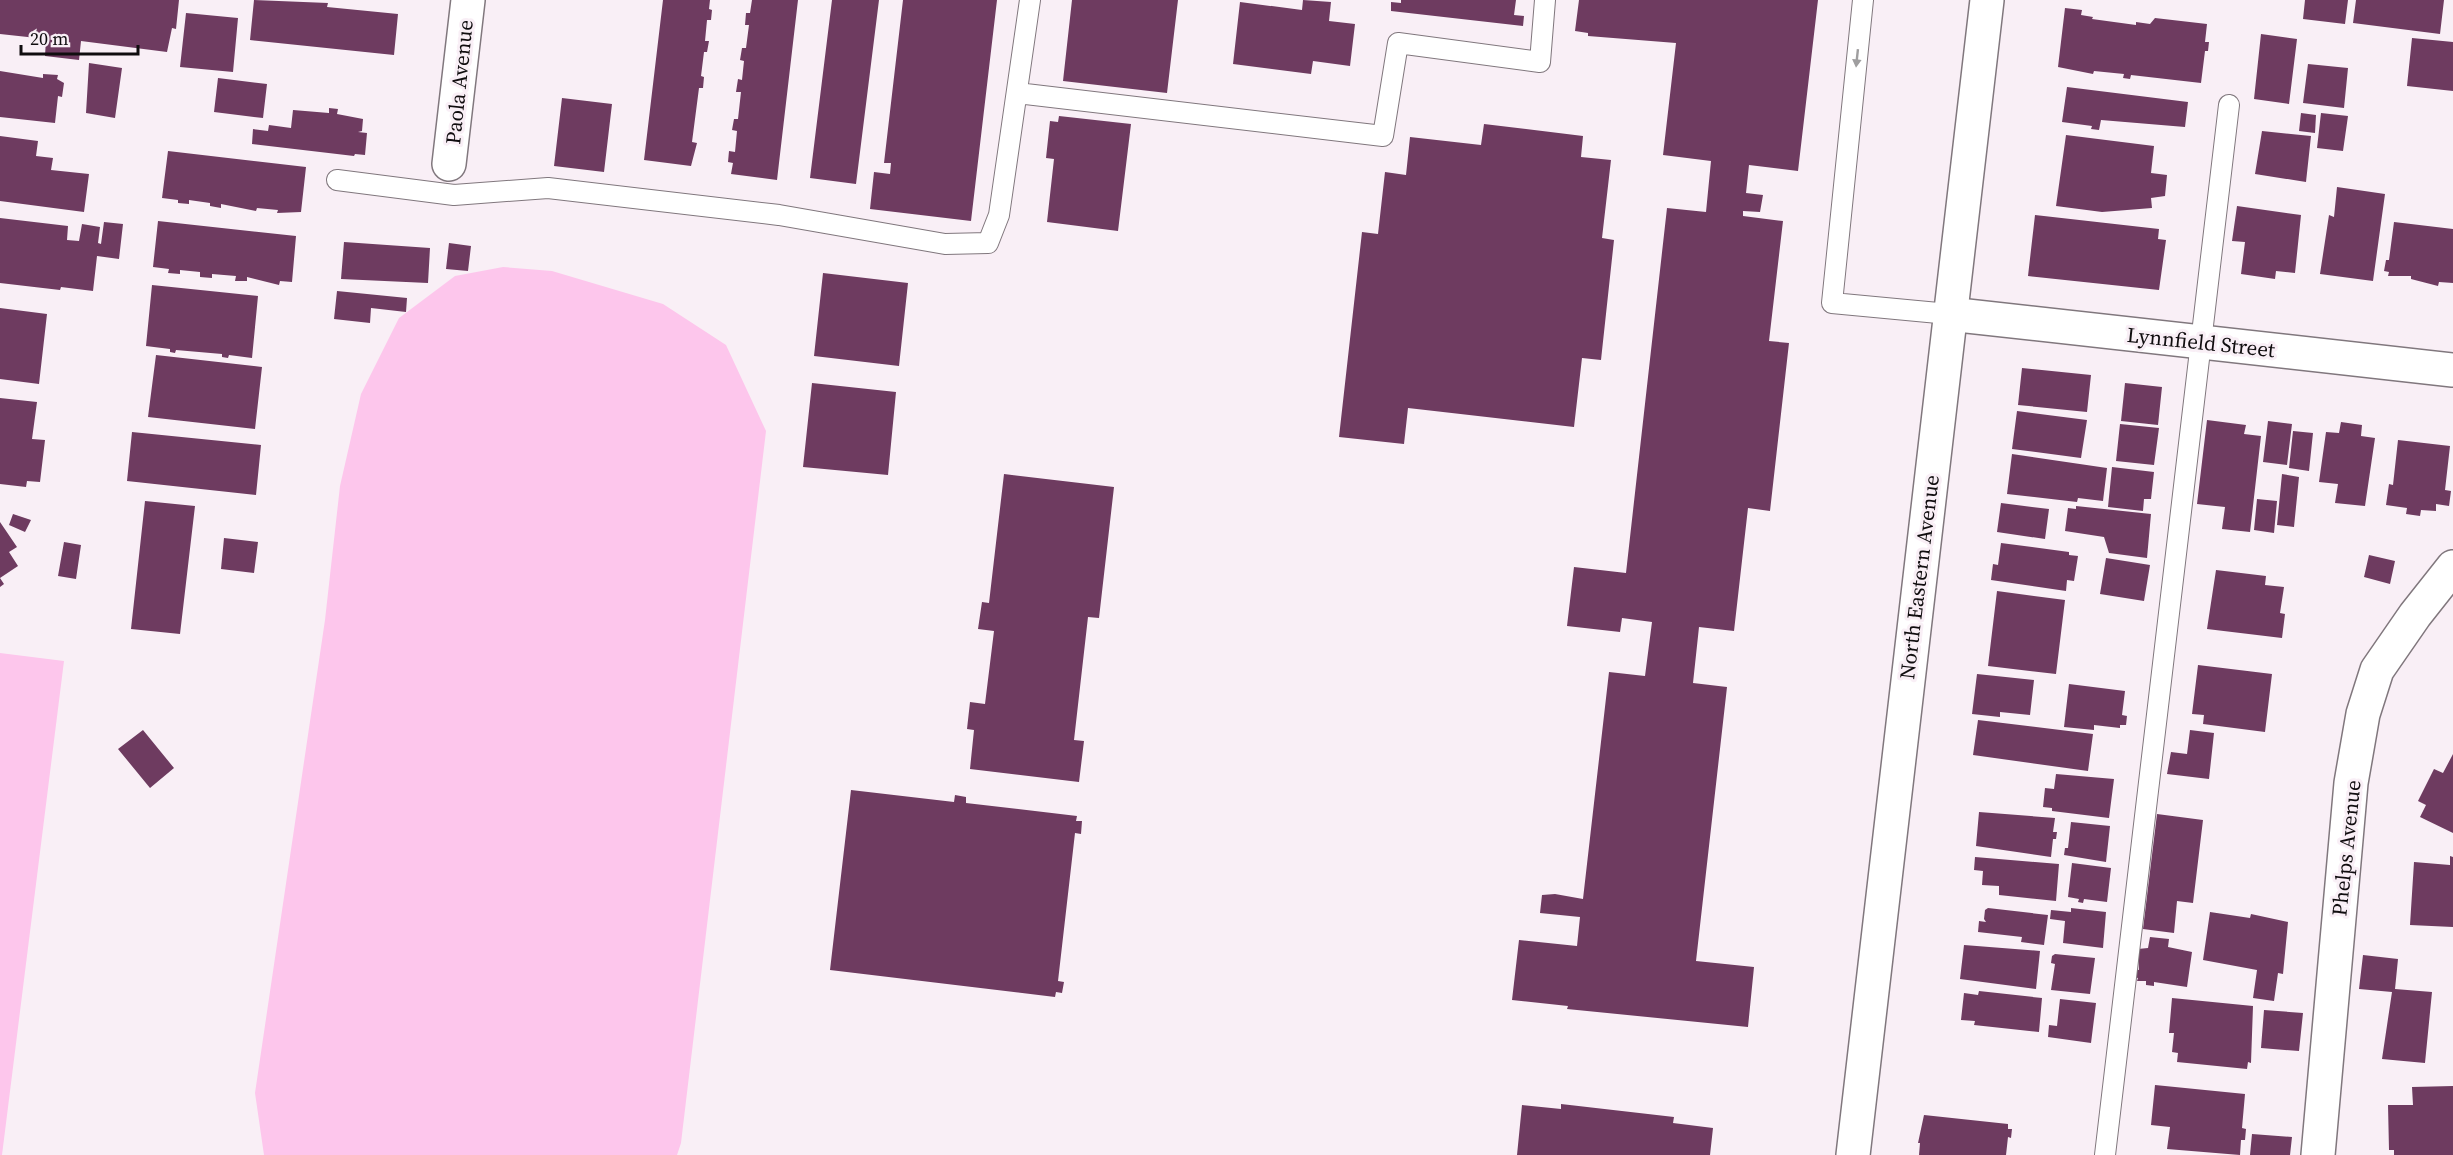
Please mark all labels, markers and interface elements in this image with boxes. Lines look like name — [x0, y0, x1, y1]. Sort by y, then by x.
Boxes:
scale bar — [21, 18, 138, 56]
street label: Paola Avenue — [438, 18, 480, 146]
text: 20 m — [30, 26, 68, 51]
one-way arrow — [1852, 49, 1862, 68]
street label: Lynnfield Street — [2126, 320, 2277, 364]
street label: North Eastern Avenue — [1892, 473, 1946, 681]
street label: Phelps Avenue — [2324, 779, 2368, 917]

